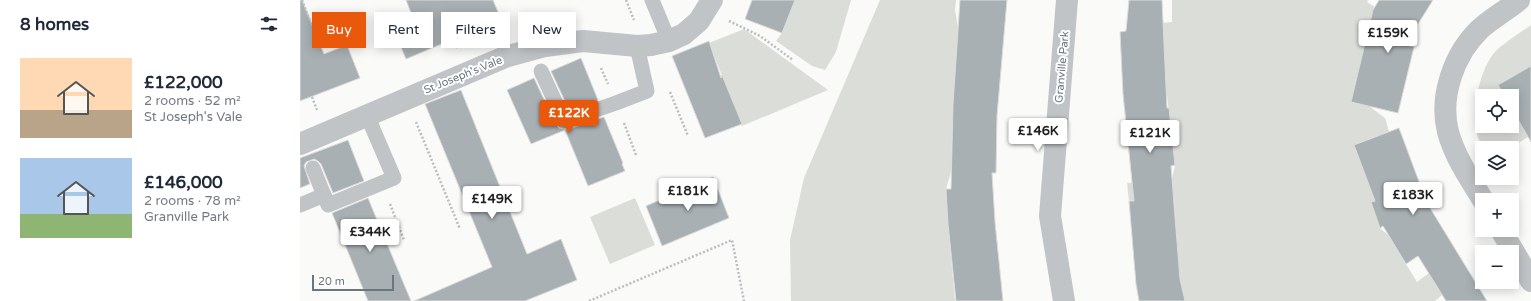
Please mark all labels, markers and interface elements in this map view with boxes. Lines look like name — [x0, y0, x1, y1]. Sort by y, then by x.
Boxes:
chip: Buy — [312, 12, 366, 48]
chip: Rent — [374, 12, 433, 48]
chip: Filters — [441, 12, 510, 48]
chip: New — [518, 12, 576, 48]
icon: filters — [258, 13, 280, 35]
text: 8 homes — [20, 14, 89, 35]
pin: £159K — [1360, 20, 1416, 54]
text: £159K — [1367, 25, 1409, 41]
street label: Granville Park — [1052, 31, 1072, 103]
street label: St Joseph's Vale — [422, 53, 504, 97]
text: £122,000 — [144, 72, 223, 93]
icon: home — [52, 74, 100, 122]
map controls — [1475, 89, 1519, 289]
button: locate — [1475, 89, 1519, 133]
text: 2 rooms · 52 m² — [144, 93, 241, 109]
pin: £122K — [541, 100, 597, 134]
text: £122K — [548, 105, 590, 121]
text: St Joseph's Vale — [144, 109, 242, 125]
pin: £146K — [1010, 118, 1066, 152]
pin: £121K — [1122, 120, 1178, 154]
text: £146K — [1017, 123, 1059, 139]
text: £121K — [1129, 125, 1171, 141]
button: layers — [1475, 141, 1519, 185]
text: £146,000 — [144, 172, 223, 193]
icon: home — [52, 174, 100, 222]
pin: £181K — [660, 178, 716, 212]
pin: £183K — [1385, 182, 1441, 216]
text: £181K — [667, 183, 709, 199]
pin: £149K — [464, 186, 520, 220]
text: £183K — [1392, 187, 1434, 203]
text: £149K — [471, 191, 513, 207]
text: 2 rooms · 78 m² — [144, 193, 241, 209]
button: + — [1475, 193, 1519, 237]
text: Granville Park — [144, 209, 229, 225]
pin: £344K — [342, 219, 398, 253]
text: £344K — [349, 224, 391, 240]
button: − — [1475, 245, 1519, 289]
scale bar — [312, 273, 394, 292]
text: 20 m — [318, 275, 345, 288]

